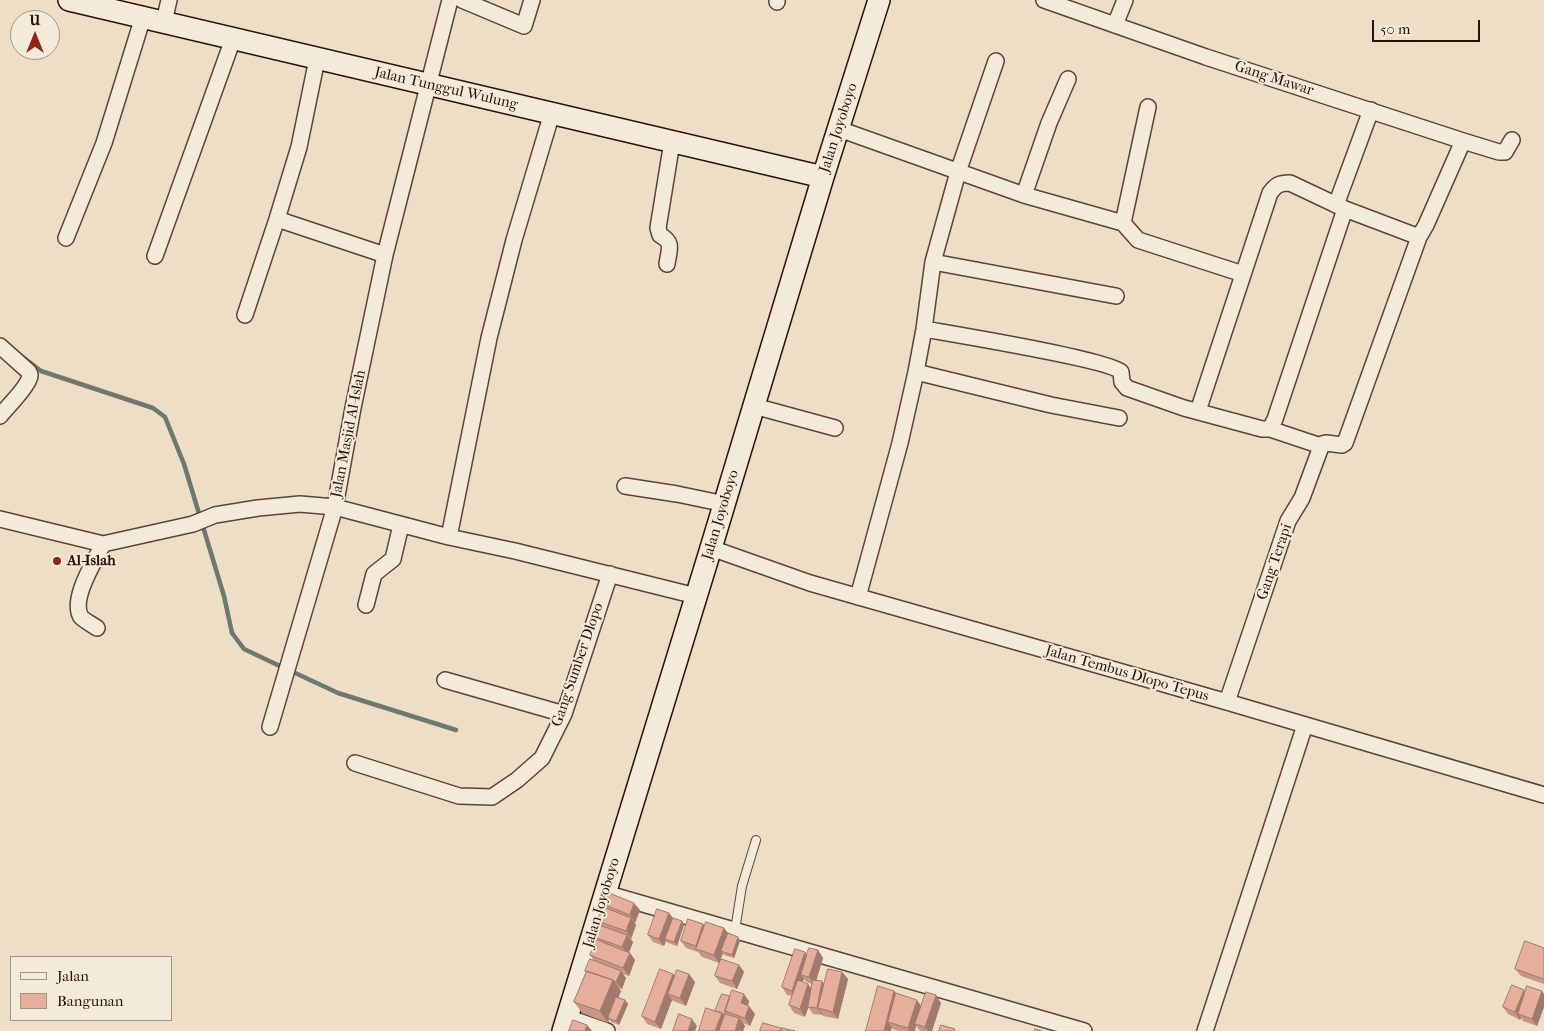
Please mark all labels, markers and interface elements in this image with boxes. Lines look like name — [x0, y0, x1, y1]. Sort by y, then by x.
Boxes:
north arrow — [10, 10, 60, 60]
scale bar — [1374, 10, 1482, 42]
text: U — [30, 12, 40, 29]
text: 50 m — [1380, 20, 1410, 38]
street label: Gang Mawar — [1232, 58, 1316, 100]
street label: Jalan Tunggul Wulung — [373, 64, 519, 114]
street label: Jalan Joyoboyo — [816, 81, 862, 175]
street label: Jalan Masjid Al-Islah — [328, 369, 370, 499]
street label: Jalan Joyoboyo — [699, 468, 743, 562]
street label: Gang Terapi — [1254, 521, 1296, 603]
place label: Al-Islah — [67, 552, 116, 570]
marker: Al-Islah — [51, 555, 63, 567]
street label: Gang Sumber Dlopo — [548, 601, 608, 729]
street label: Jalan Tembus Dlopo Tepus — [1043, 642, 1211, 706]
street label: Jalan Joyoboyo — [580, 856, 624, 950]
legend — [10, 956, 172, 1021]
text: Jalan — [57, 967, 89, 985]
text: Bangunan — [57, 992, 124, 1010]

